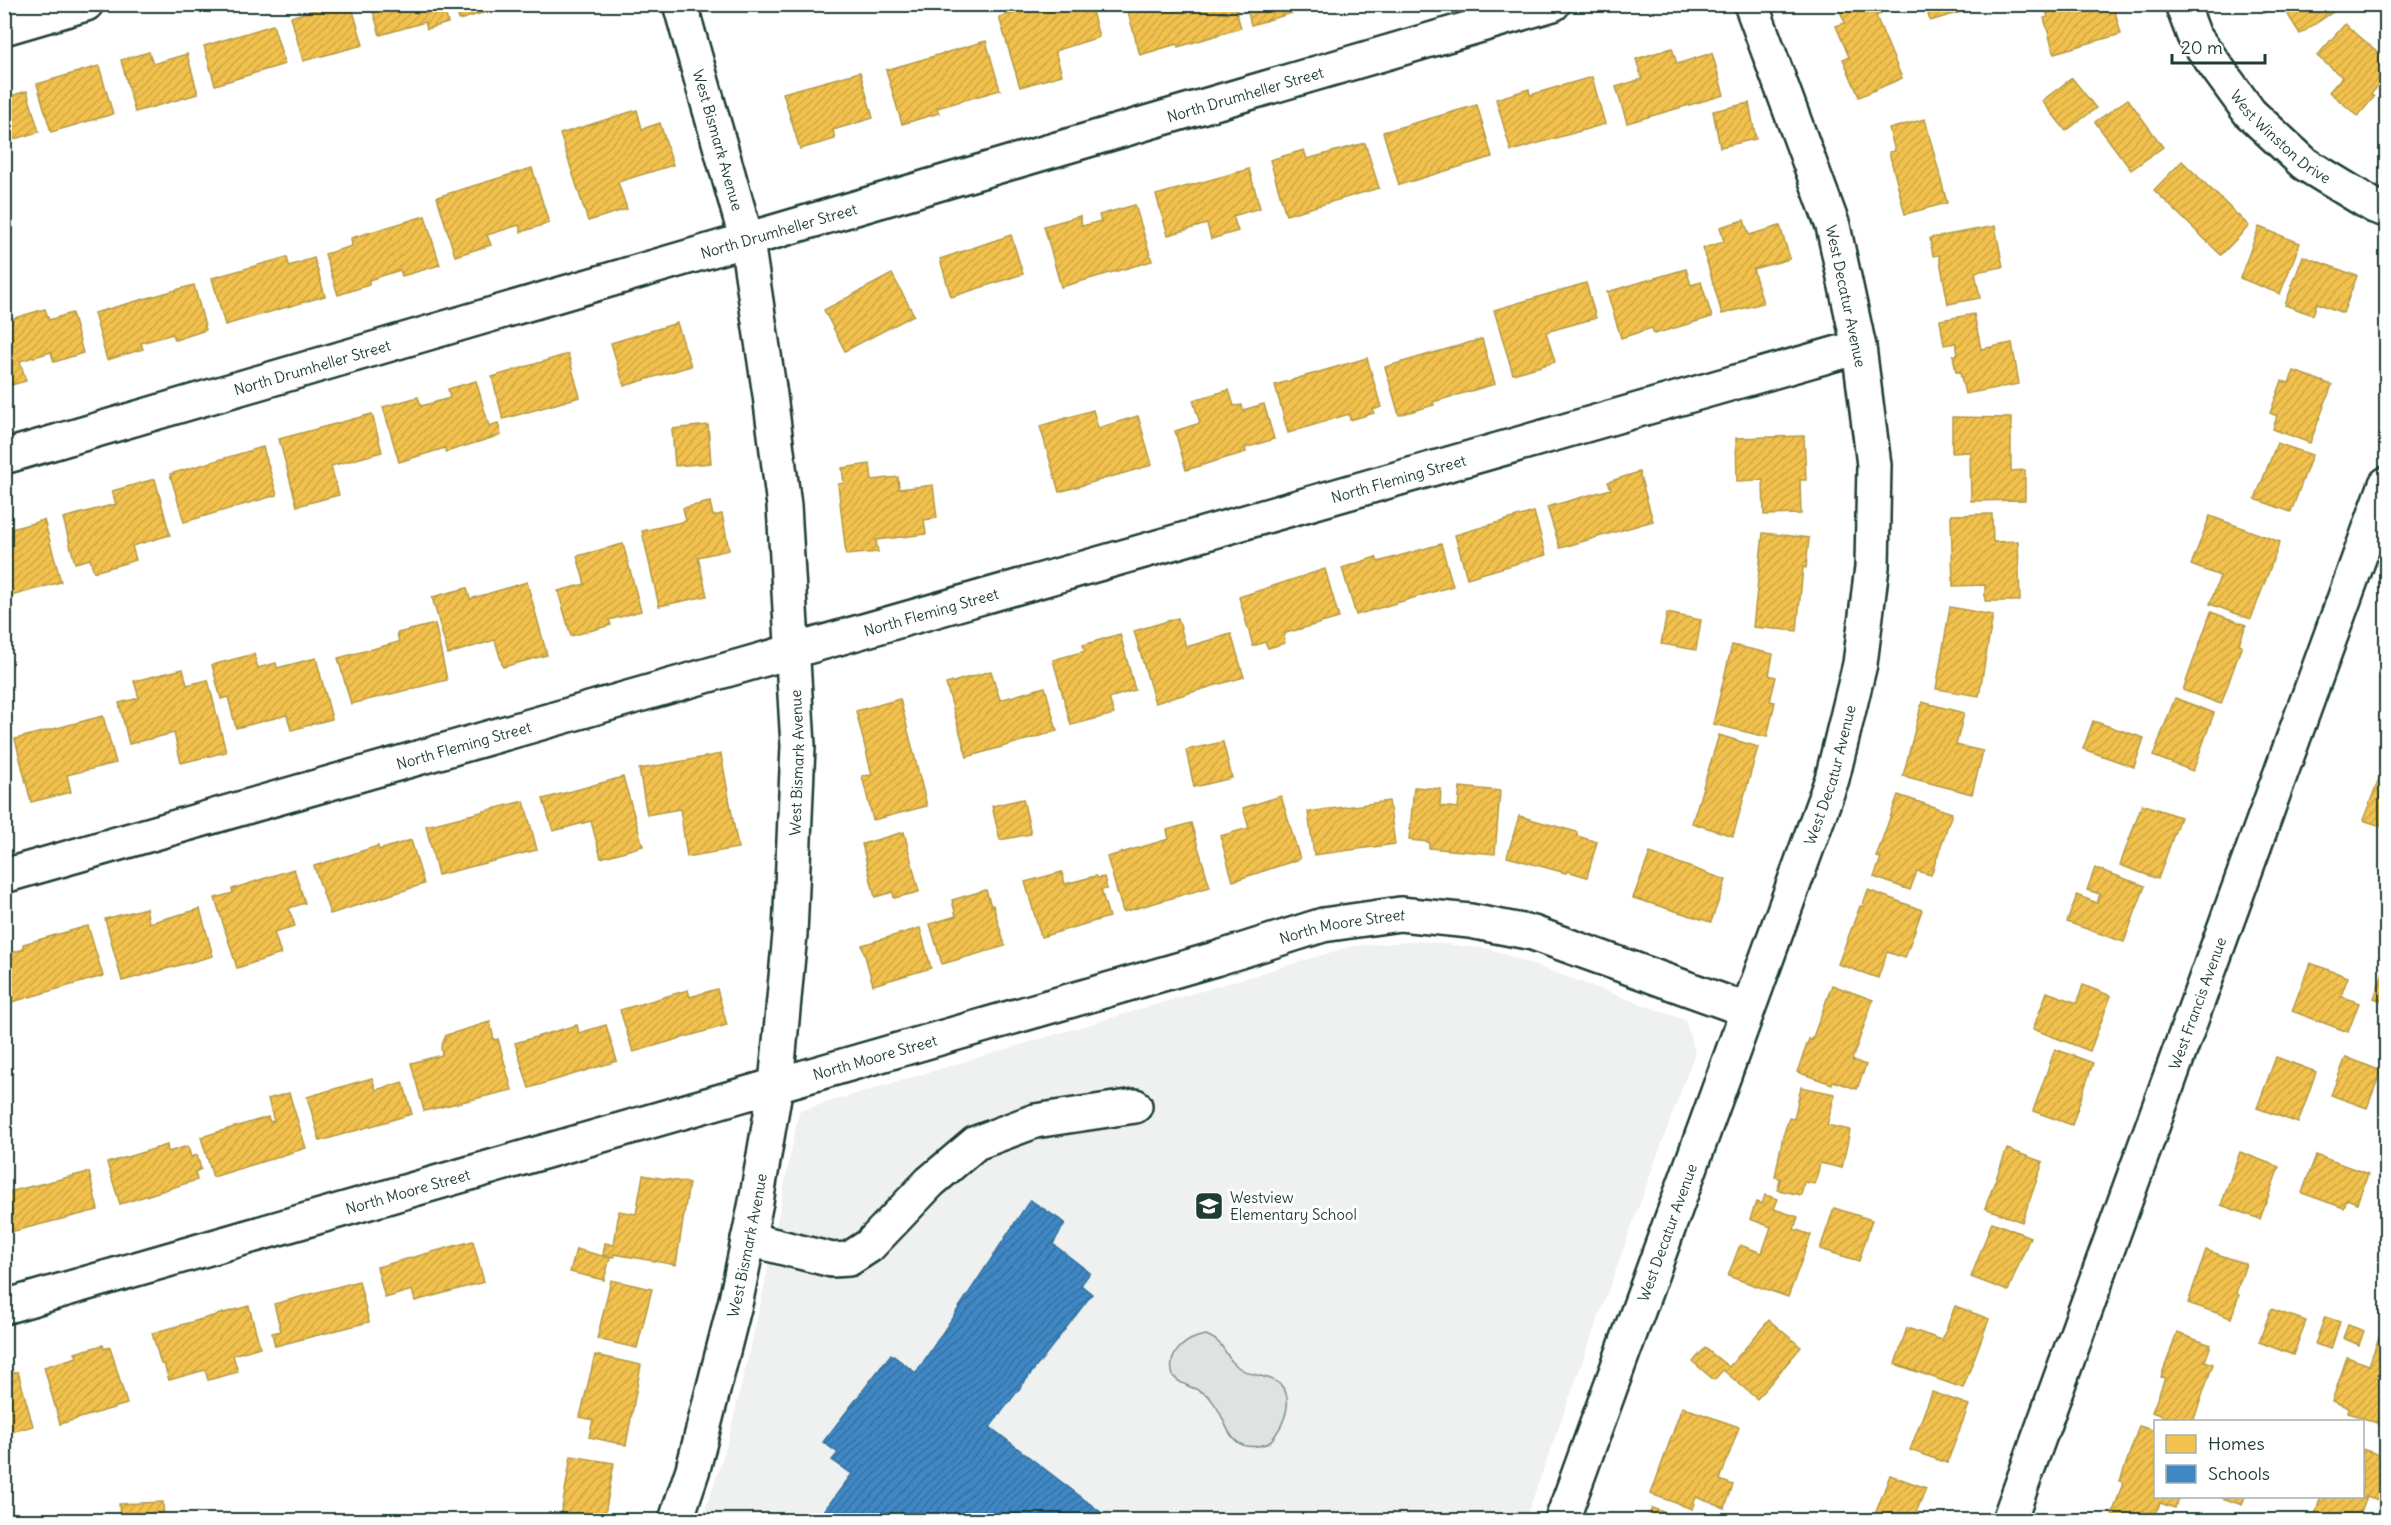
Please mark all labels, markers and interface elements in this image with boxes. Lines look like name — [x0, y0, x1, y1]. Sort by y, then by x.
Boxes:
scale bar — [2172, 27, 2265, 65]
text: 20 m — [2181, 36, 2223, 59]
street label: North Drumheller Street — [1165, 62, 1326, 126]
street label: West Bismark Avenue — [689, 67, 747, 213]
street label: West Winston Drive — [2227, 86, 2335, 187]
street label: North Drumheller Street — [698, 199, 859, 262]
street label: West Decatur Avenue — [1822, 223, 1870, 369]
street label: North Drumheller Street — [232, 335, 393, 399]
street label: North Fleming Street — [1329, 450, 1468, 507]
street label: North Fleming Street — [861, 583, 1001, 640]
street label: West Bismark Avenue — [785, 689, 808, 836]
street label: West Decatur Avenue — [1799, 703, 1859, 847]
street label: North Fleming Street — [394, 717, 533, 773]
street label: North Moore Street — [1277, 905, 1406, 948]
street label: West Francis Avenue — [2164, 934, 2230, 1072]
street label: North Moore Street — [810, 1030, 939, 1084]
street label: West Decatur Avenue — [1633, 1161, 1701, 1304]
street label: North Moore Street — [343, 1164, 472, 1218]
street label: West Bismark Avenue — [723, 1172, 770, 1319]
place label: Westview Elementary School — [1230, 1188, 1357, 1224]
school or university icon: Westview Elementary School — [1193, 1190, 1225, 1222]
legend — [2154, 1420, 2364, 1498]
text: Homes — [2208, 1432, 2265, 1455]
text: Schools — [2208, 1462, 2270, 1485]

